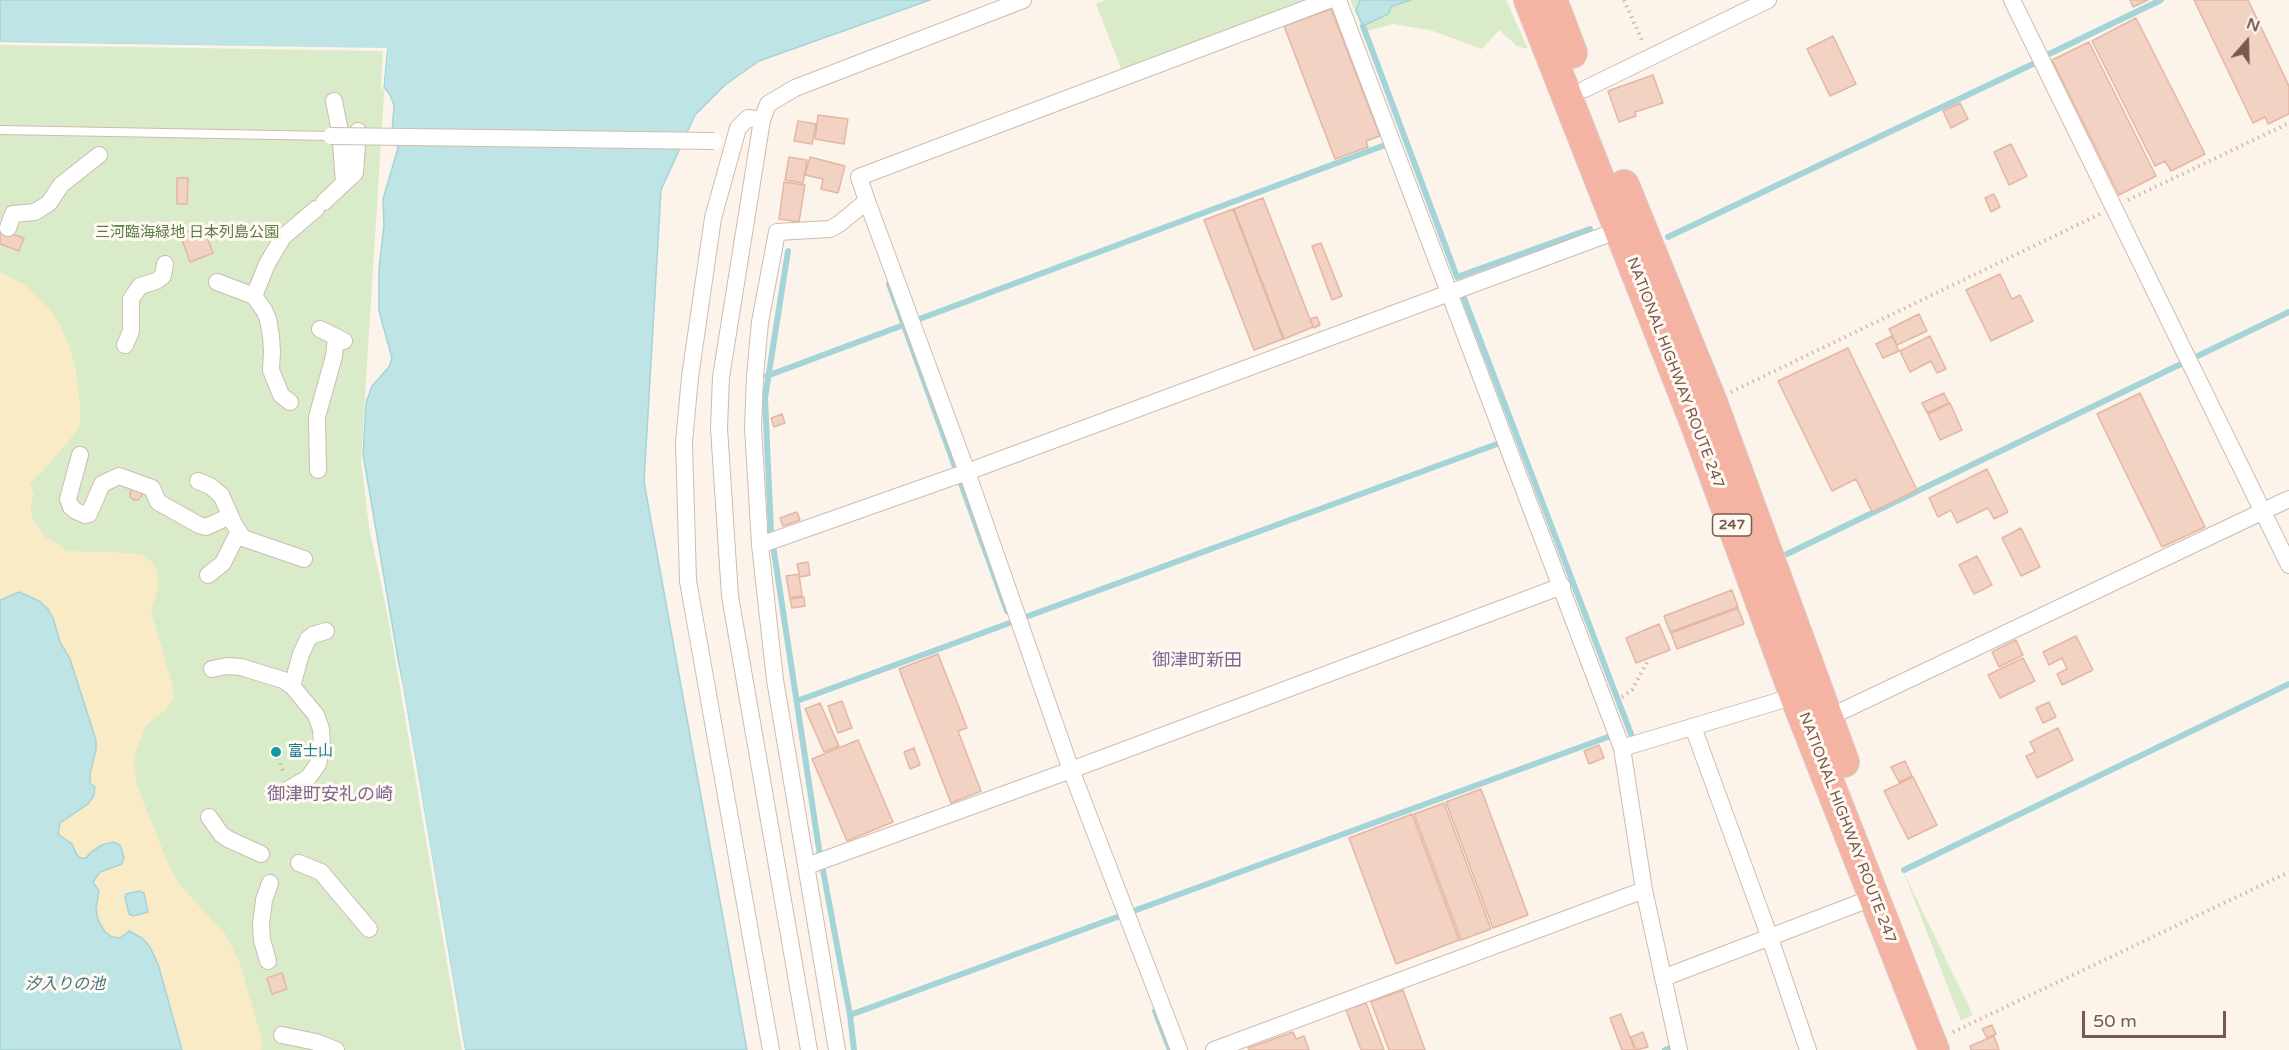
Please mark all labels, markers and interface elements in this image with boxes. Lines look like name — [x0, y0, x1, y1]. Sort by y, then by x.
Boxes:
north arrow — [2217, 12, 2277, 72]
text: N — [2244, 13, 2263, 37]
park label: 三河臨海緑地 日本列島公園 — [95, 224, 279, 242]
street label: NATIONAL HIGHWAY ROUTE 247 — [1623, 255, 1727, 491]
road number: 247 — [1712, 514, 1752, 536]
district label: 御津町新田 — [1152, 650, 1242, 672]
street label: NATIONAL HIGHWAY ROUTE 247 — [1795, 710, 1899, 946]
place label: 富士山 — [288, 743, 333, 761]
marker: 富士山 — [269, 745, 283, 759]
district label: 御津町安礼の崎 — [267, 784, 393, 806]
water label: 汐入りの池 — [25, 975, 105, 995]
scale bar — [2085, 999, 2229, 1037]
text: 50 m — [2093, 1010, 2137, 1032]

